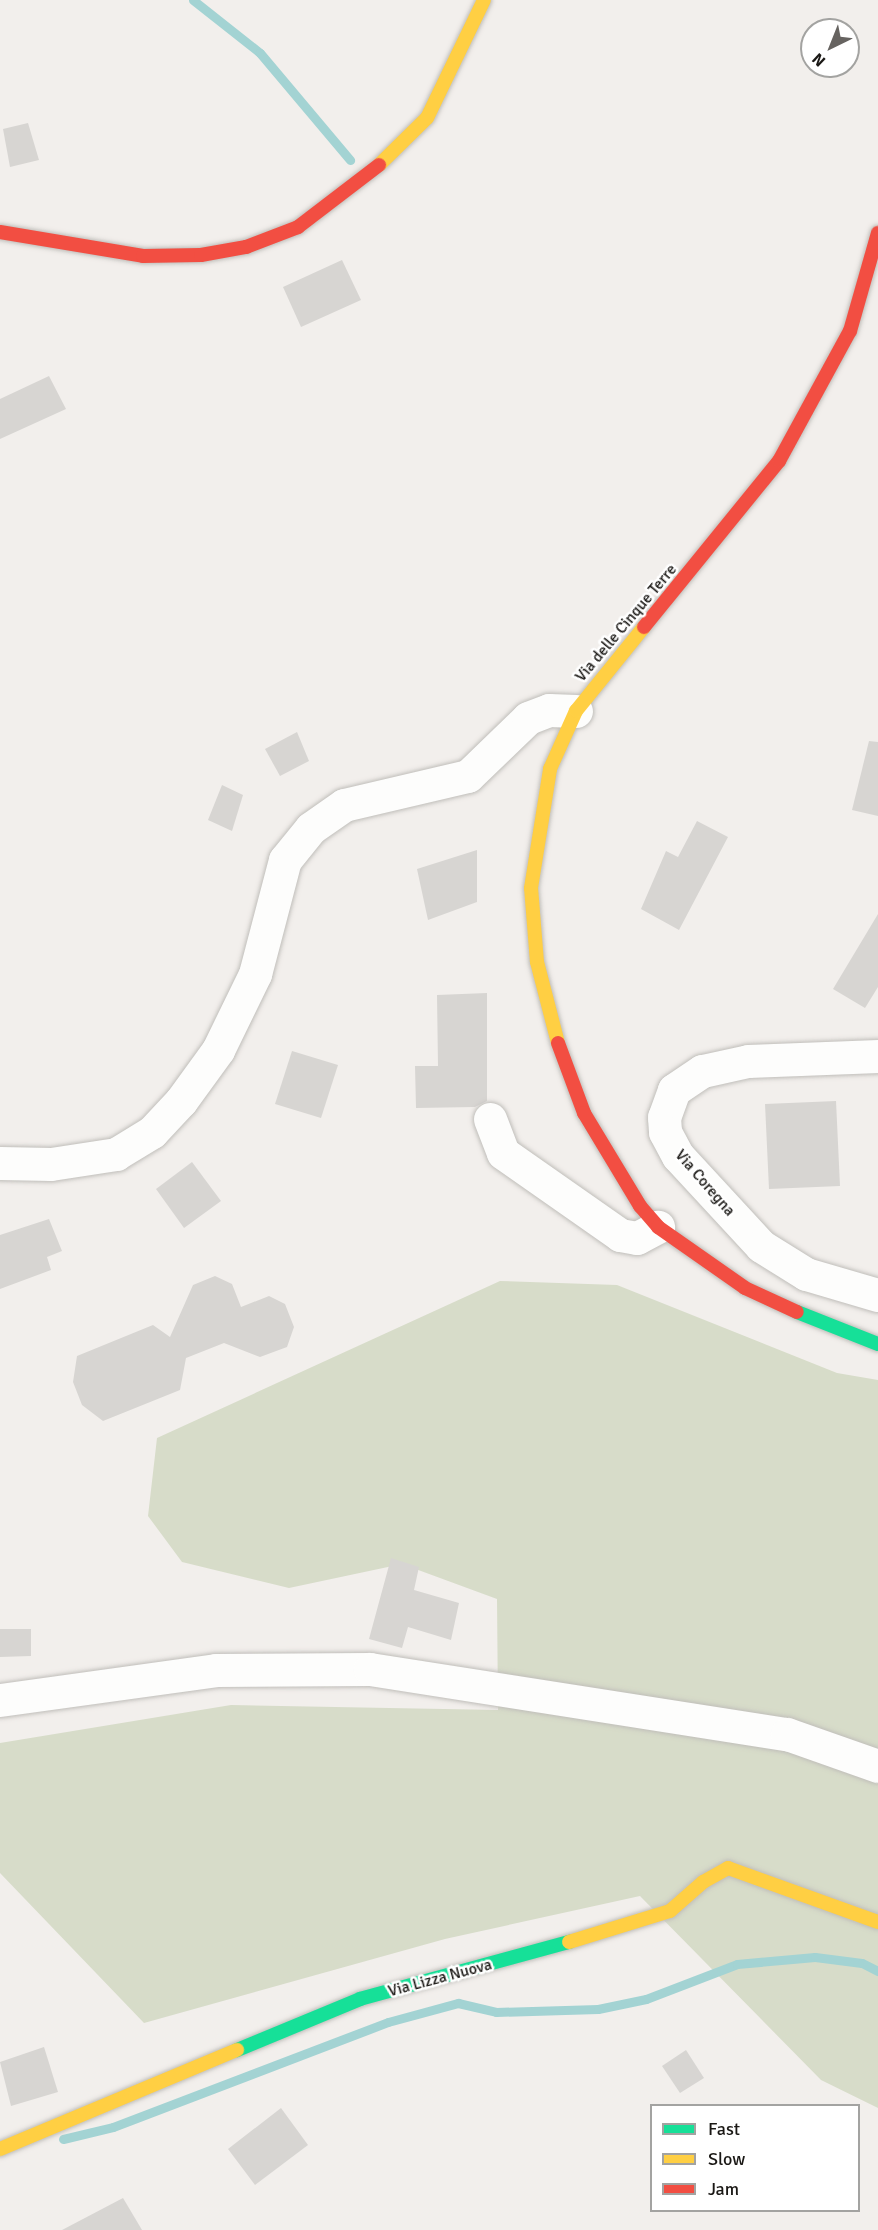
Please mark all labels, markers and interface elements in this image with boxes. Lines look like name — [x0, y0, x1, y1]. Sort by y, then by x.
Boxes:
north arrow — [800, 18, 860, 78]
text: N — [808, 49, 830, 71]
street label: Via delle Cinque Terre — [571, 560, 681, 686]
street label: Via Coregna — [671, 1146, 739, 1220]
street label: Via Lizza Nuova — [386, 1955, 494, 2001]
legend — [650, 2104, 860, 2212]
text: Fast — [708, 2118, 740, 2140]
text: Slow — [708, 2148, 745, 2170]
text: Jam — [708, 2178, 739, 2200]

